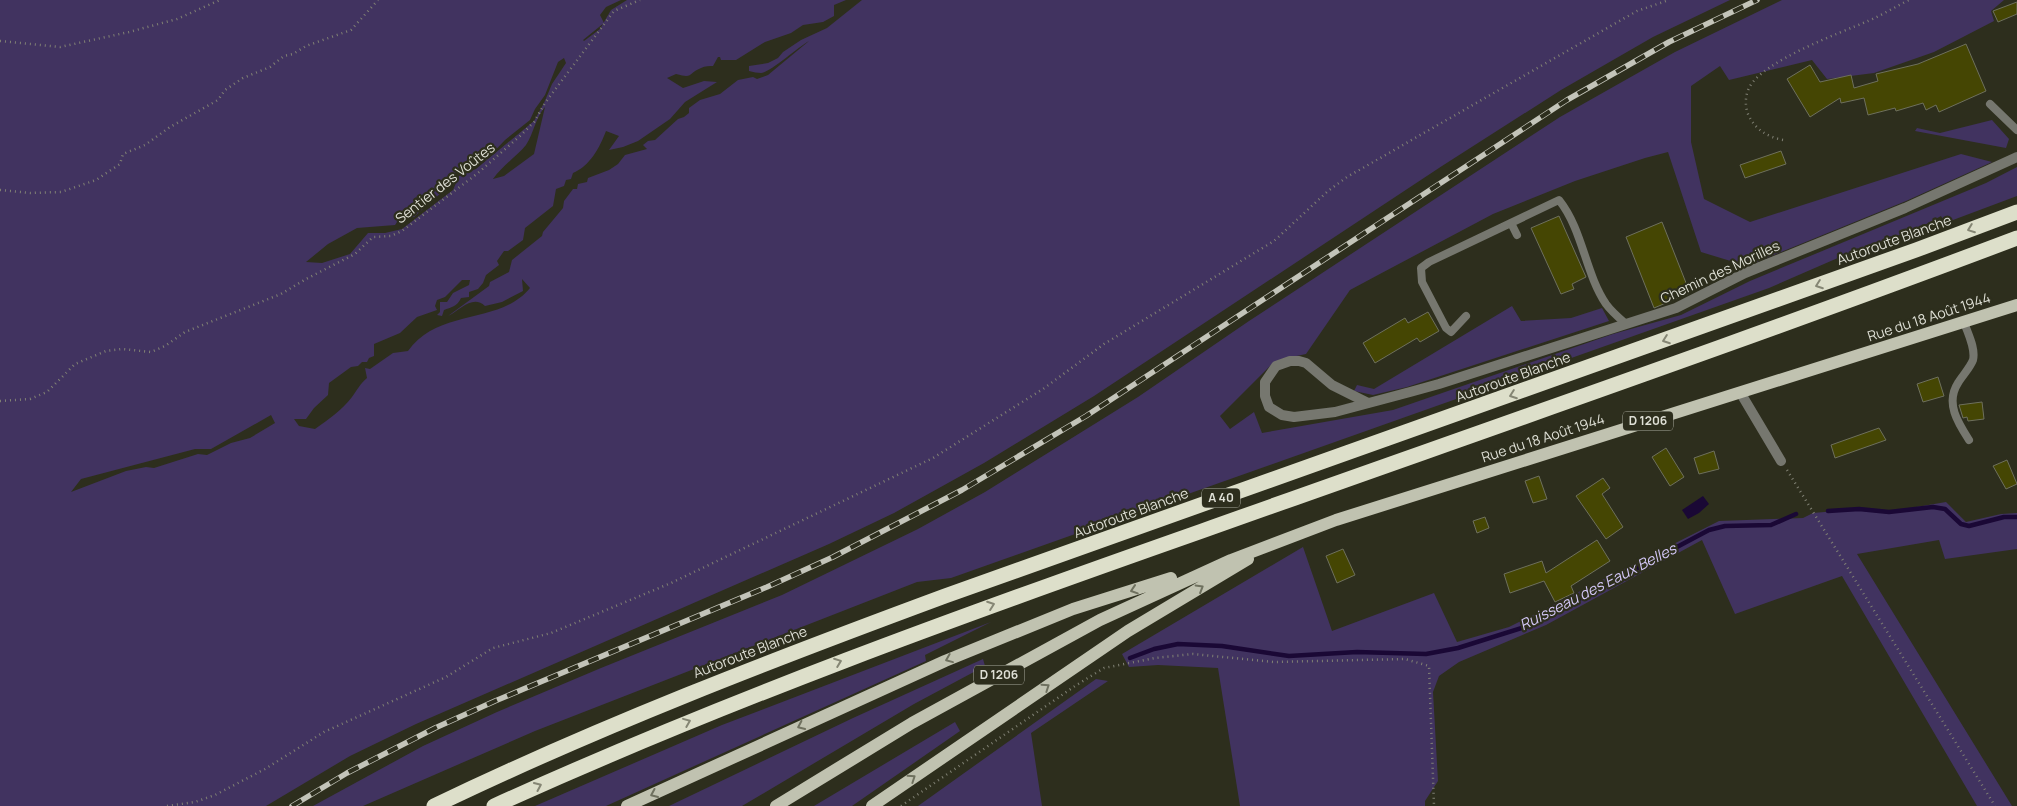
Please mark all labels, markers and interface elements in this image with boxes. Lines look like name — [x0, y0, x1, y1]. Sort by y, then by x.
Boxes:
street label: Sentier des Voûtes — [391, 138, 498, 228]
street label: Autoroute Blanche — [1834, 210, 1954, 269]
one-way arrow — [1968, 223, 1976, 233]
street label: Chemin des Morilles — [1657, 236, 1783, 308]
one-way arrow — [1815, 279, 1823, 289]
street label: Rue du 18 Août 1944 — [1865, 288, 1993, 345]
one-way arrow — [1662, 334, 1670, 344]
street label: Autoroute Blanche — [1453, 347, 1573, 406]
one-way arrow — [1509, 389, 1517, 399]
street label: Rue du 18 Août 1944 — [1479, 409, 1607, 466]
road number: D 1206 — [1623, 412, 1673, 431]
street label: Autoroute Blanche — [1071, 483, 1191, 542]
road number: A 40 — [1202, 488, 1240, 508]
water label: Ruisseau des Eaux Belles — [1516, 537, 1681, 635]
one-way arrow — [1131, 584, 1139, 594]
one-way arrow — [1195, 584, 1204, 594]
one-way arrow — [986, 601, 994, 611]
street label: Autoroute Blanche — [690, 621, 810, 682]
one-way arrow — [945, 653, 954, 663]
one-way arrow — [834, 658, 842, 668]
road number: D 1206 — [974, 666, 1024, 684]
one-way arrow — [1040, 684, 1050, 693]
one-way arrow — [682, 717, 691, 728]
one-way arrow — [797, 720, 806, 731]
one-way arrow — [907, 775, 916, 785]
one-way arrow — [533, 781, 542, 792]
one-way arrow — [650, 787, 659, 798]

